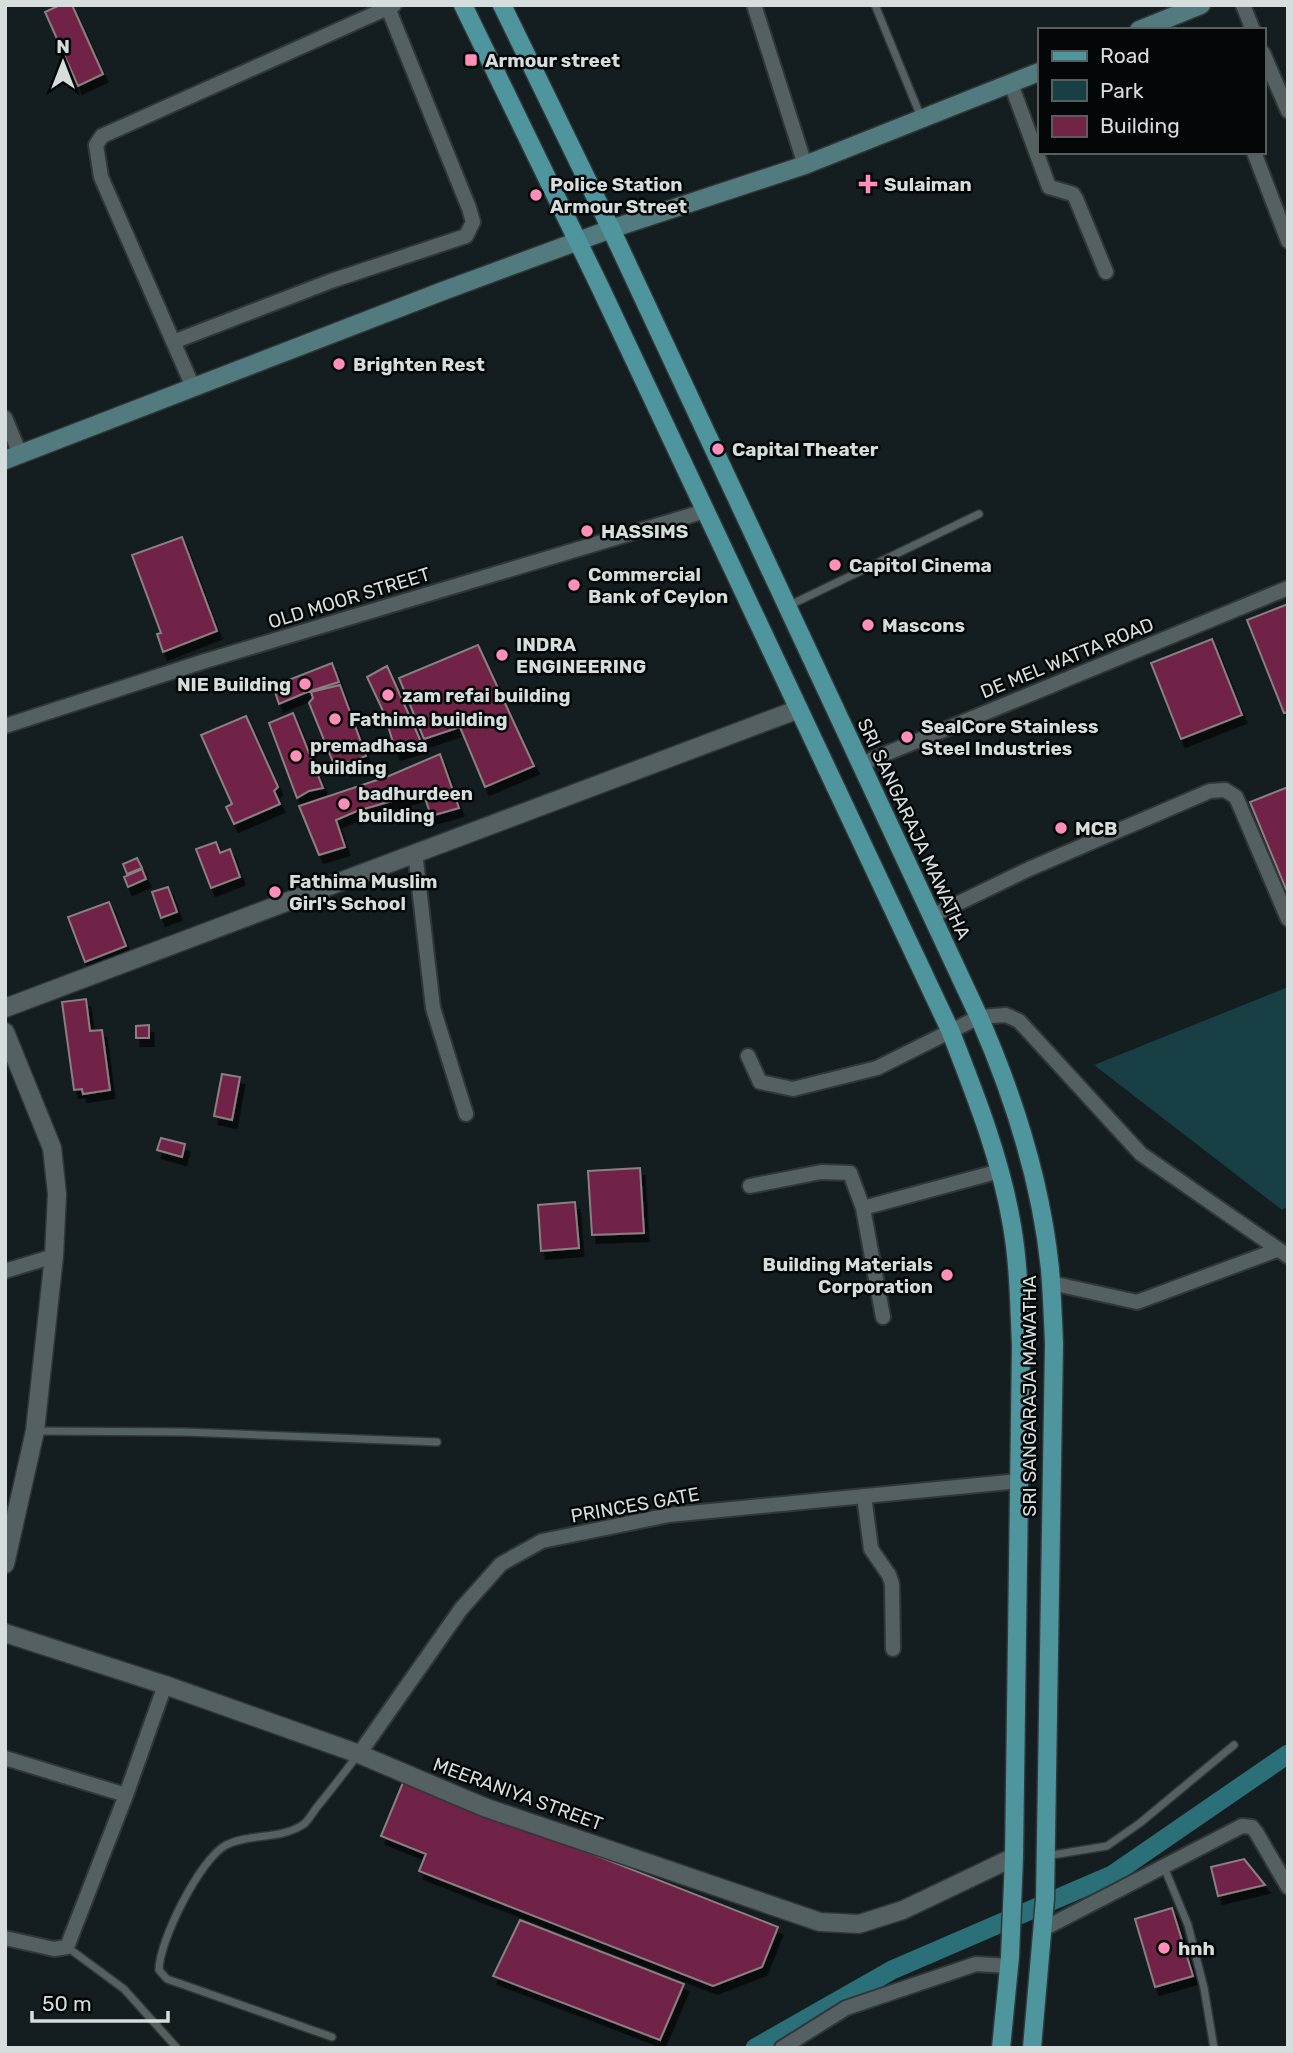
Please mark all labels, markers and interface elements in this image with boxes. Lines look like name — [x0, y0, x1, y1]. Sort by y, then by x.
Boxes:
north arrow — [28, 28, 98, 98]
legend — [1038, 28, 1265, 154]
text: N — [56, 35, 70, 58]
text: Road — [1100, 43, 1150, 68]
place label: Armour street — [485, 49, 620, 72]
marker: Armour street — [463, 52, 479, 68]
text: Park — [1100, 78, 1144, 103]
text: Building — [1100, 113, 1180, 138]
place label: Police Station Armour Street — [550, 173, 687, 218]
place label: Sulaiman — [884, 173, 972, 196]
marker: Sulaiman — [858, 174, 878, 194]
marker: Police Station Armour Street — [528, 187, 544, 203]
place label: Brighten Rest — [353, 353, 485, 376]
marker: Brighten Rest — [331, 356, 347, 372]
place label: Capital Theater — [732, 438, 879, 461]
marker: Capital Theater — [710, 441, 726, 457]
place label: HASSIMS — [601, 520, 689, 543]
marker: HASSIMS — [579, 523, 595, 539]
place label: Capitol Cinema — [849, 554, 992, 577]
marker: Capitol Cinema — [827, 557, 843, 573]
street label: OLD MOOR STREET — [265, 562, 433, 634]
place label: Commercial Bank of Ceylon — [588, 563, 728, 608]
marker: Commercial Bank of Ceylon — [566, 577, 582, 593]
street label: DE MEL WATTA ROAD — [977, 613, 1157, 703]
place label: Mascons — [882, 614, 965, 637]
marker: Mascons — [860, 617, 876, 633]
place label: INDRA ENGINEERING — [516, 633, 646, 678]
marker: INDRA ENGINEERING — [494, 647, 510, 663]
place label: NIE Building — [177, 673, 291, 696]
marker: NIE Building — [297, 676, 313, 692]
place label: zam refai building — [402, 684, 571, 707]
marker: zam refai building — [380, 687, 396, 703]
place label: Fathima building — [349, 708, 508, 731]
marker: Fathima building — [327, 711, 343, 727]
street label: SRI SANGARAJA MAWATHA — [853, 715, 976, 943]
place label: SealCore Stainless Steel Industries — [921, 715, 1098, 760]
marker: SealCore Stainless Steel Industries — [899, 729, 915, 745]
place label: premadhasa building — [310, 734, 428, 779]
marker: premadhasa building — [288, 748, 304, 764]
place label: badhurdeen building — [358, 782, 473, 827]
marker: badhurdeen building — [336, 796, 352, 812]
place label: MCB — [1075, 817, 1117, 840]
marker: MCB — [1053, 820, 1069, 836]
place label: Fathima Muslim Girl's School — [289, 870, 437, 915]
marker: Fathima Muslim Girl's School — [267, 884, 283, 900]
place label: Building Materials Corporation — [763, 1253, 933, 1298]
marker: Building Materials Corporation — [939, 1267, 955, 1283]
street label: SRI SANGARAJA MAWATHA — [1018, 1275, 1041, 1517]
street label: PRINCES GATE — [569, 1482, 701, 1528]
street label: MEERANIYA STREET — [430, 1753, 606, 1835]
place label: hnh — [1178, 1937, 1215, 1960]
marker: hnh — [1156, 1940, 1172, 1956]
scale bar — [32, 1980, 168, 2024]
text: 50 m — [42, 1991, 92, 2016]

